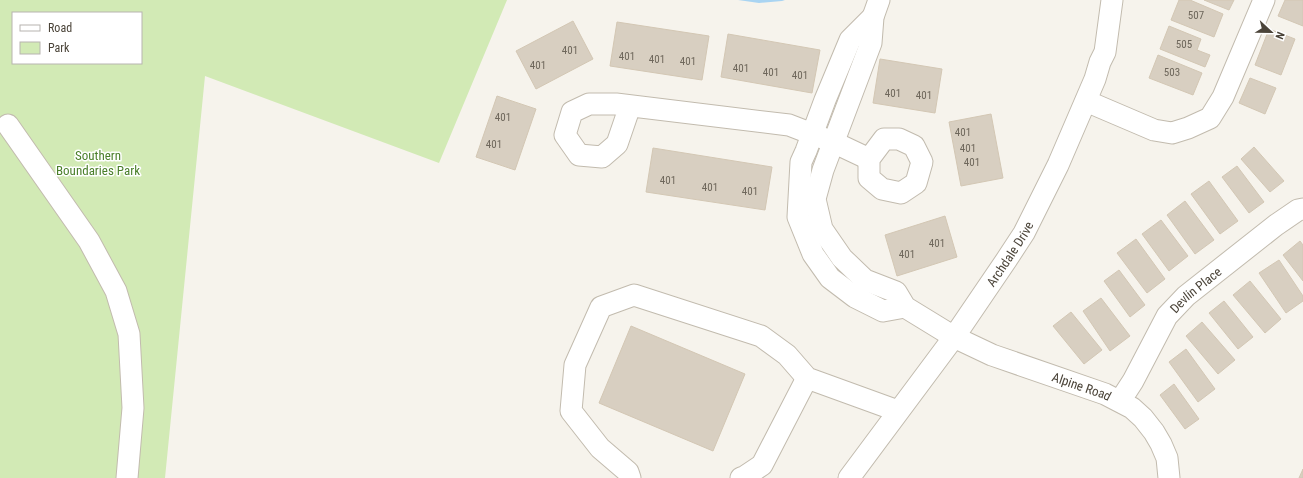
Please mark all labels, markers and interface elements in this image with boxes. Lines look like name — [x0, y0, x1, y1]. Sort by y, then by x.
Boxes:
house number: 507 — [1188, 9, 1204, 22]
legend — [12, 12, 142, 64]
north arrow — [1251, 12, 1291, 52]
text: Road — [48, 21, 72, 35]
text: N — [1272, 30, 1287, 41]
house number: 505 — [1176, 38, 1192, 51]
text: Park — [48, 41, 70, 55]
house number: 401 — [562, 44, 578, 57]
house number: 401 — [619, 50, 635, 63]
house number: 401 — [649, 53, 665, 66]
house number: 401 — [680, 55, 696, 68]
house number: 401 — [530, 59, 546, 72]
house number: 401 — [733, 62, 749, 75]
house number: 401 — [763, 66, 779, 79]
house number: 503 — [1164, 66, 1180, 79]
house number: 401 — [792, 69, 808, 82]
house number: 401 — [885, 87, 901, 100]
house number: 401 — [916, 89, 932, 102]
house number: 401 — [495, 111, 511, 124]
house number: 401 — [955, 126, 971, 139]
house number: 401 — [486, 138, 502, 151]
house number: 401 — [960, 142, 976, 155]
park label: Southern Boundaries Park — [56, 148, 140, 178]
house number: 401 — [964, 156, 980, 169]
house number: 401 — [660, 174, 676, 187]
house number: 401 — [702, 181, 718, 194]
house number: 401 — [742, 185, 758, 198]
street label: Archdale Drive — [983, 219, 1036, 289]
house number: 401 — [929, 237, 945, 250]
house number: 401 — [899, 248, 915, 261]
street label: Devlin Place — [1167, 264, 1224, 316]
street label: Alpine Road — [1050, 369, 1114, 403]

